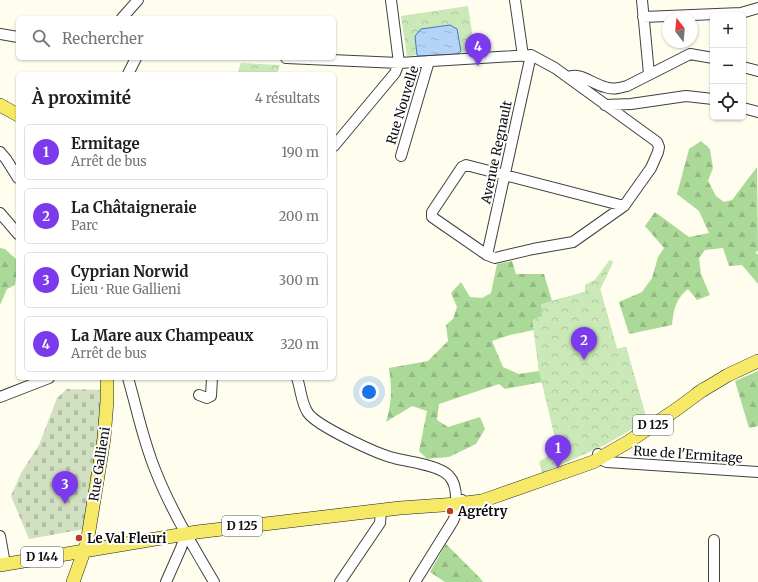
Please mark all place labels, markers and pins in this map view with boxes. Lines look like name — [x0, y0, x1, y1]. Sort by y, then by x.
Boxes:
pin: 4 — [465, 33, 491, 66]
pin: 2 — [571, 327, 597, 360]
pin: 1 — [545, 435, 571, 468]
pin: 3 — [52, 471, 78, 504]
place label: Agrétry — [457, 503, 508, 520]
marker: Agrétry — [445, 506, 455, 516]
place label: Le Val Fleuri — [87, 530, 167, 547]
marker: Le Val Fleuri — [74, 533, 84, 543]

